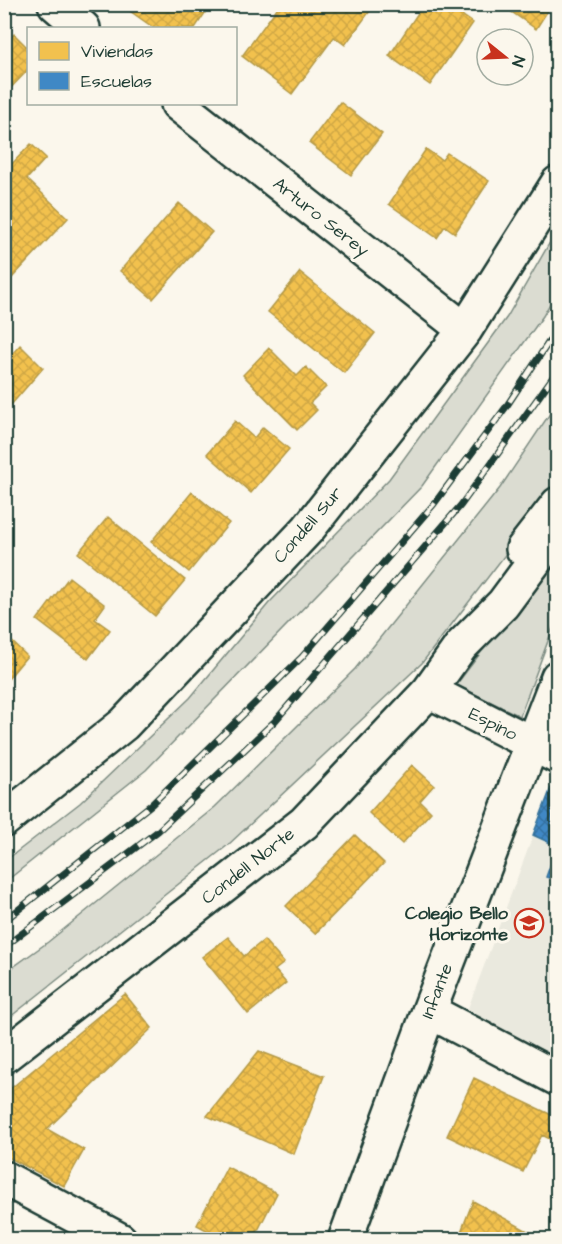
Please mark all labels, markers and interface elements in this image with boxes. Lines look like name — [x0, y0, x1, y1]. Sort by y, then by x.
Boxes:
legend — [27, 27, 237, 105]
north arrow — [475, 27, 535, 87]
text: Viviendas — [81, 39, 153, 64]
text: N — [506, 53, 530, 69]
text: Escuelas — [81, 69, 152, 94]
street label: Arturo Serey — [267, 171, 374, 263]
street label: Condell Sur — [268, 481, 348, 569]
street label: Espino — [464, 701, 522, 747]
street label: Condell Norte — [196, 821, 300, 910]
place label: Colegio Bello Horizonte — [405, 901, 509, 947]
school or university icon: Colegio Bello Horizonte — [513, 907, 545, 939]
street label: Infante — [415, 959, 459, 1022]

